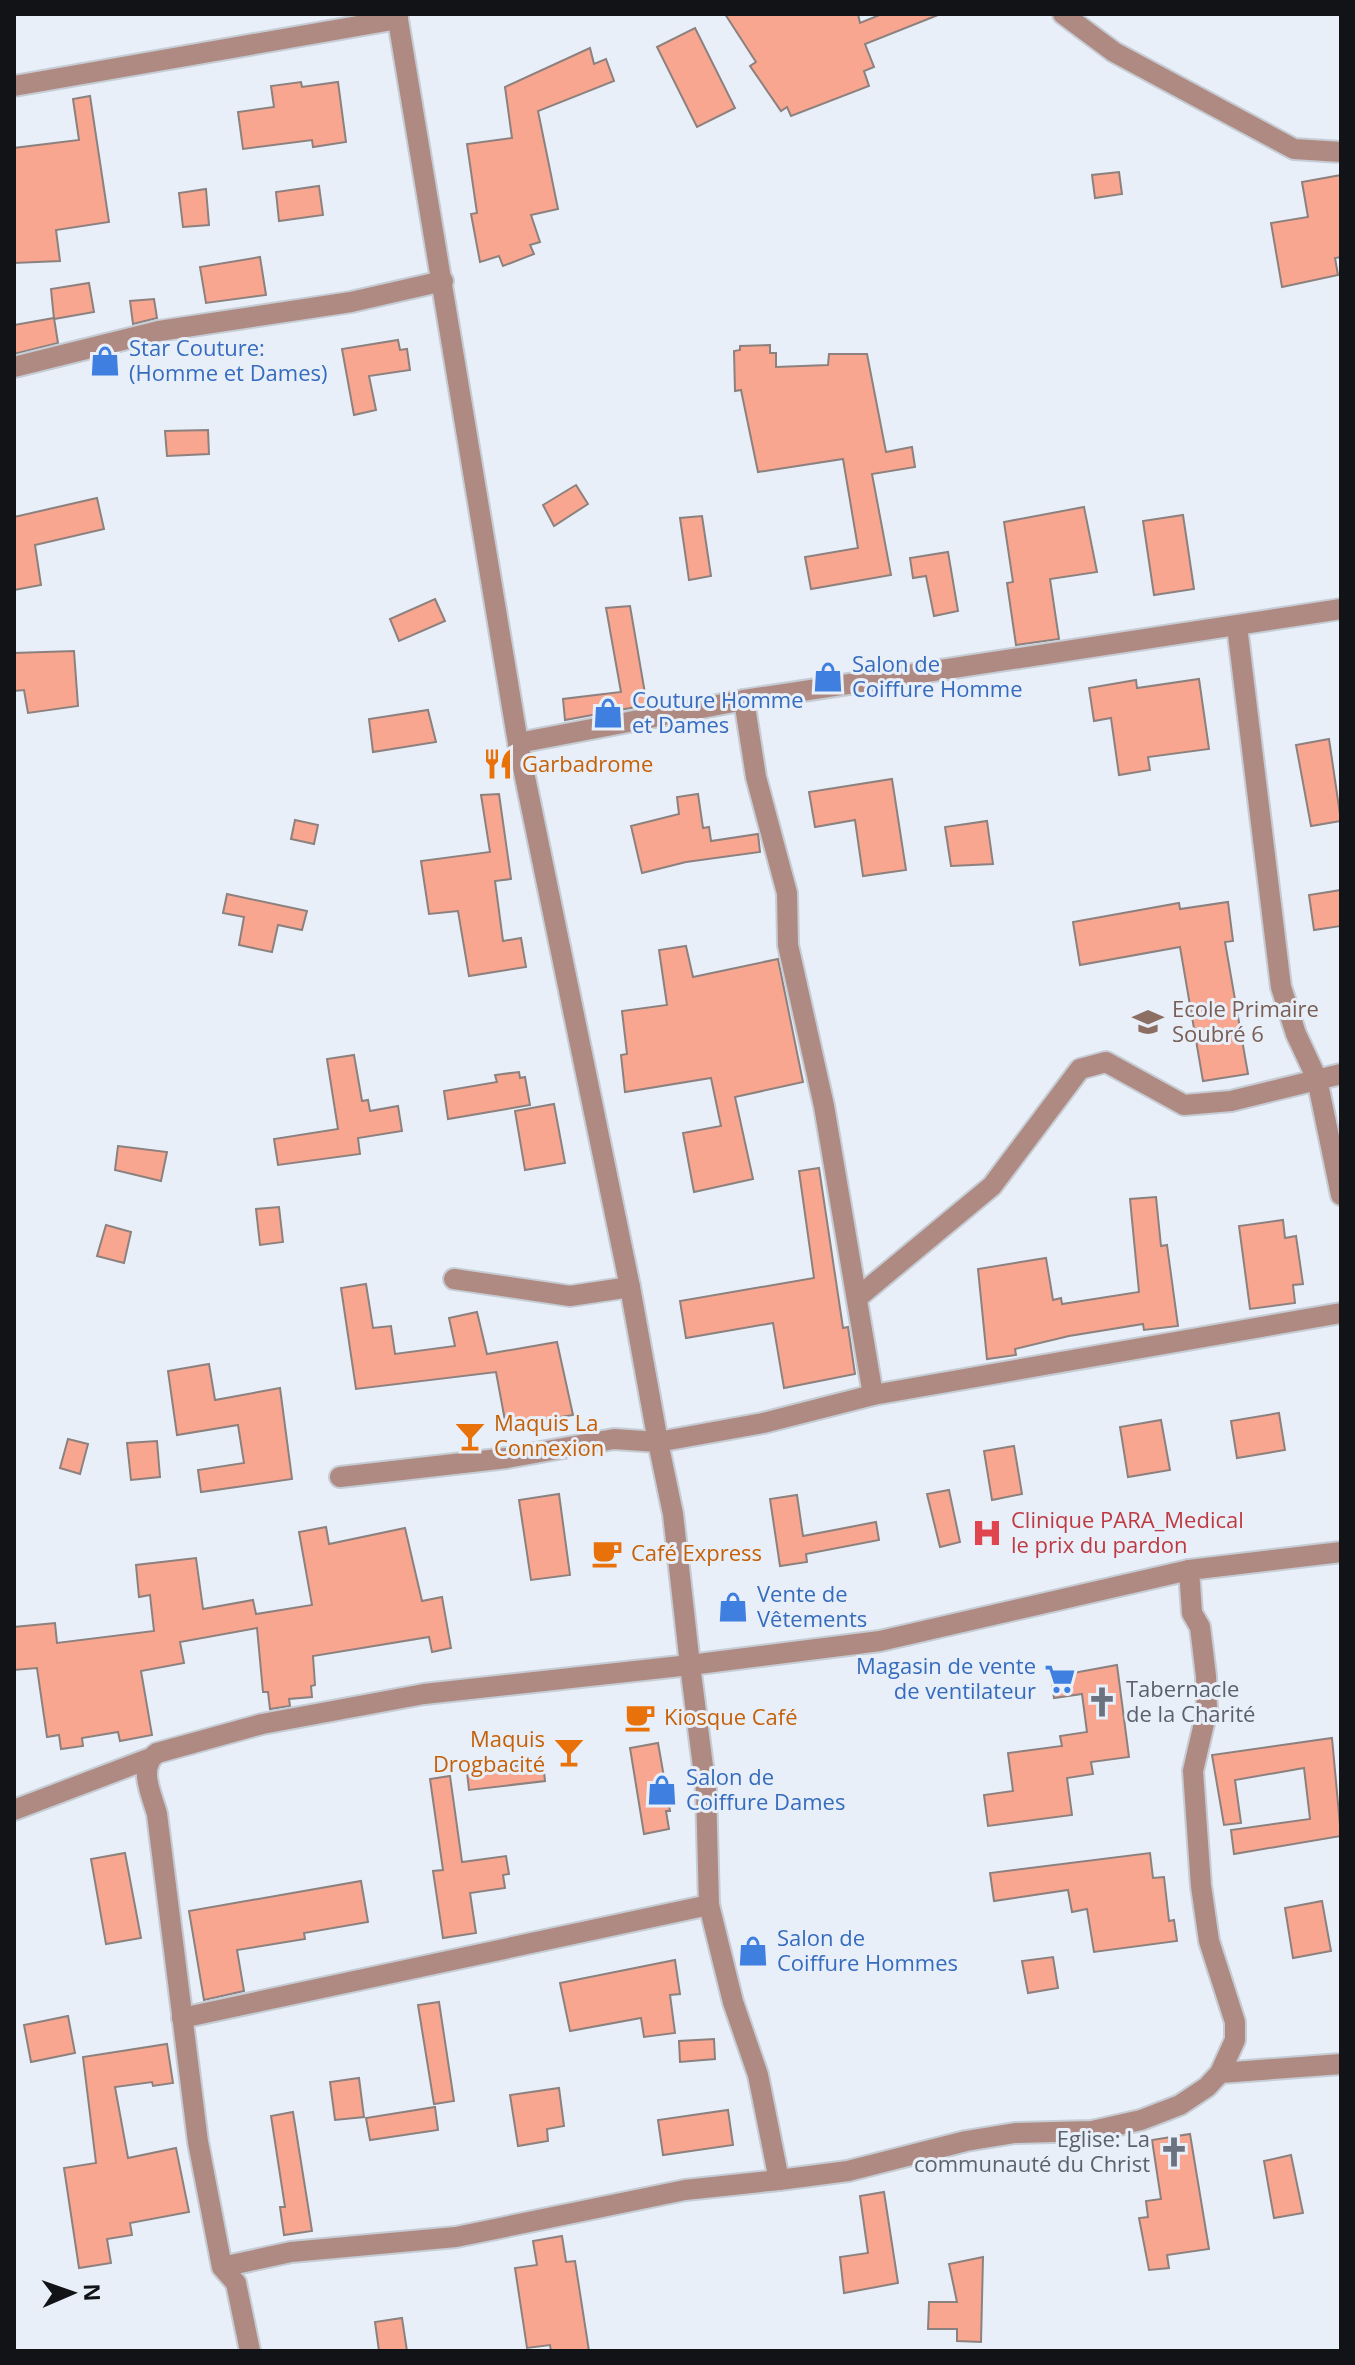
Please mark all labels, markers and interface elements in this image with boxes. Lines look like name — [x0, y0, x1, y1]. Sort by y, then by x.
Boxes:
place label: Star Couture: (Homme et Dames) — [129, 332, 328, 387]
shop icon: Star Couture: (Homme et Dames) — [88, 344, 122, 378]
place label: Salon de Coiffure Homme — [852, 648, 1023, 703]
shop icon: Salon de Coiffure Homme — [811, 660, 845, 694]
place label: Couture Homme et Dames — [632, 684, 804, 739]
shop icon: Couture Homme et Dames — [591, 696, 625, 730]
restaurant icon: Garbadrome — [481, 747, 515, 781]
place label: Garbadrome — [522, 748, 653, 778]
place label: Ecole Primaire Soubré 6 — [1172, 993, 1319, 1048]
school or university icon: Ecole Primaire Soubré 6 — [1131, 1005, 1165, 1039]
place label: Maquis La Connexion — [494, 1407, 604, 1462]
bar icon: Maquis La Connexion — [453, 1419, 487, 1453]
place label: Clinique PARA_Medical le prix du pardon — [1011, 1504, 1244, 1559]
hospital icon: Clinique PARA_Medical le prix du pardon — [970, 1516, 1004, 1550]
cafe icon: Café Express — [590, 1536, 624, 1570]
place label: Café Express — [631, 1537, 762, 1567]
place label: Vente de Vêtements — [757, 1578, 867, 1633]
shop icon: Vente de Vêtements — [716, 1590, 750, 1624]
place label: Magasin de vente de ventilateur — [856, 1650, 1036, 1705]
supermarket icon: Magasin de vente de ventilateur — [1043, 1662, 1077, 1696]
place label: Tabernacle de la Charité — [1126, 1673, 1255, 1728]
church icon: Tabernacle de la Charité — [1085, 1685, 1119, 1719]
cafe icon: Kiosque Café — [623, 1700, 657, 1734]
place label: Kiosque Café — [664, 1701, 798, 1731]
place label: Maquis Drogbacité — [433, 1723, 545, 1778]
bar icon: Maquis Drogbacité — [552, 1735, 586, 1769]
place label: Salon de Coiffure Dames — [686, 1761, 845, 1816]
shop icon: Salon de Coiffure Dames — [645, 1773, 679, 1807]
place label: Salon de Coiffure Hommes — [777, 1922, 958, 1977]
shop icon: Salon de Coiffure Hommes — [736, 1934, 770, 1968]
place label: Eglise: La communauté du Christ — [914, 2123, 1150, 2178]
church icon: Eglise: La communauté du Christ — [1157, 2135, 1191, 2169]
north arrow — [32, 2253, 112, 2333]
text: N — [78, 2283, 108, 2302]

